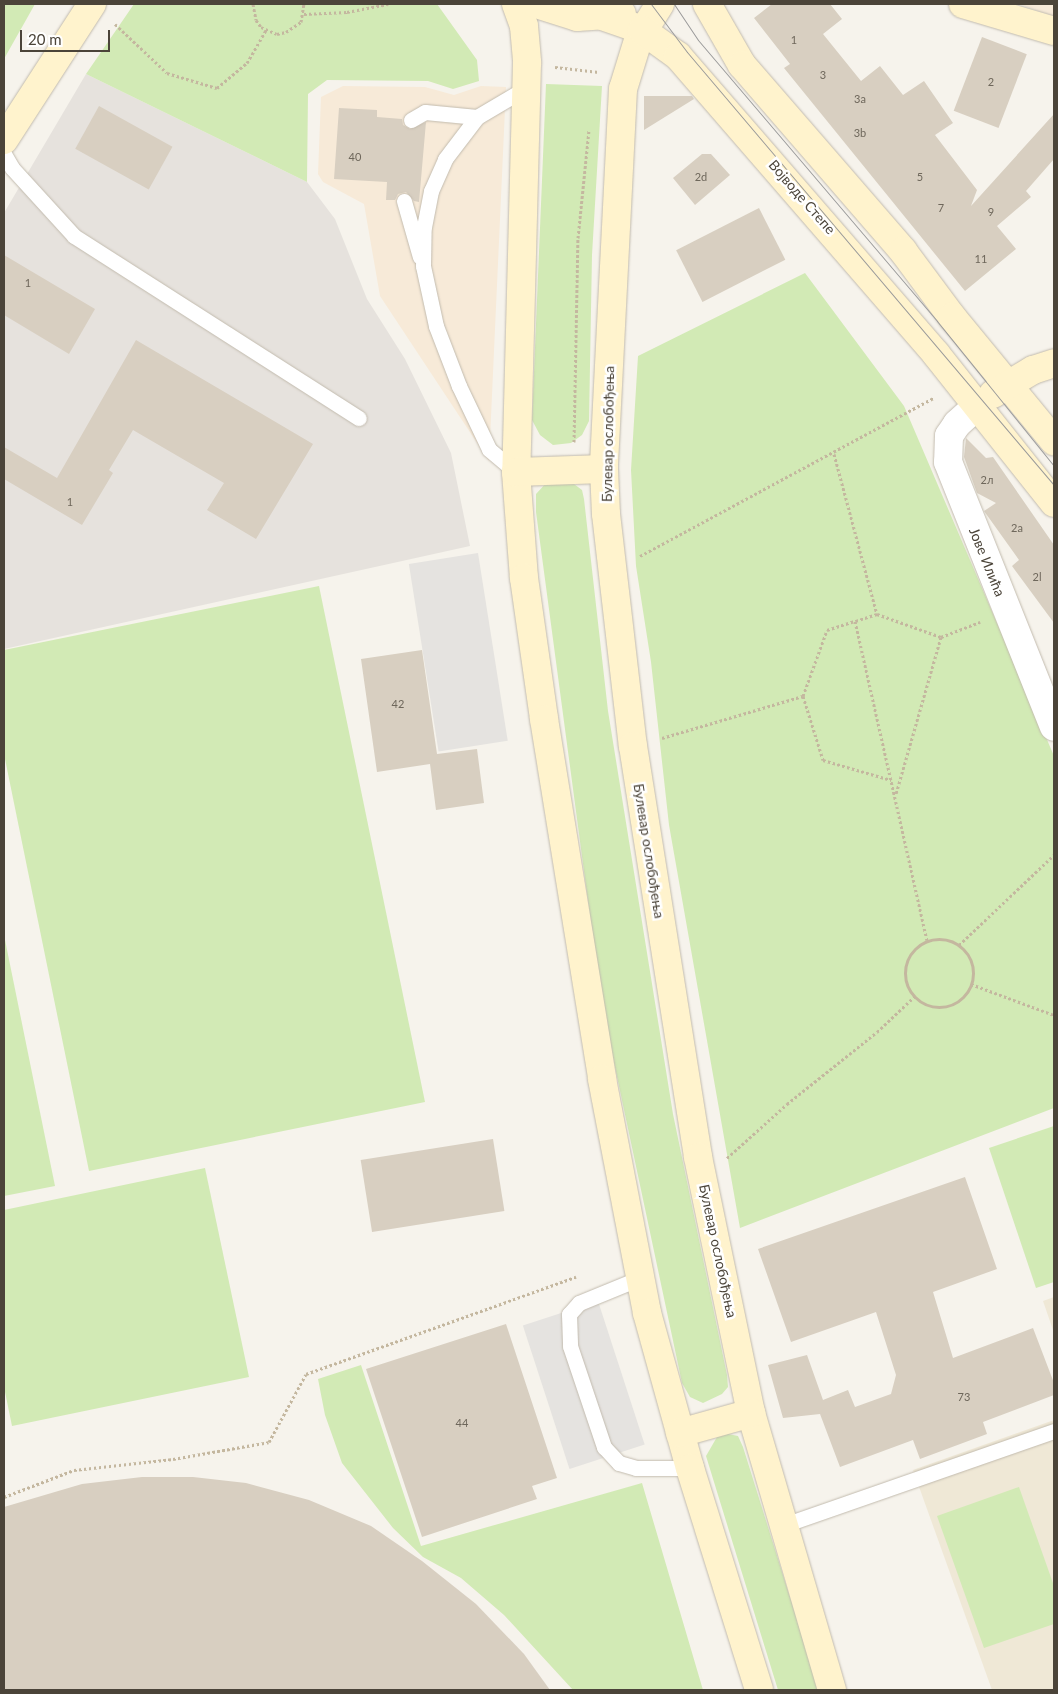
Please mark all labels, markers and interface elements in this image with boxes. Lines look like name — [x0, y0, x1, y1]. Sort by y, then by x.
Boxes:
scale bar — [22, 20, 112, 52]
text: 20 m — [28, 30, 62, 48]
house number: 1 — [791, 33, 797, 47]
house number: 3 — [820, 68, 826, 82]
house number: 2 — [988, 75, 994, 89]
house number: 3a — [854, 92, 866, 106]
house number: 3b — [854, 126, 866, 140]
house number: 40 — [349, 150, 361, 164]
street label: Војводе Степе — [765, 156, 839, 238]
house number: 2d — [695, 170, 707, 184]
house number: 5 — [917, 170, 923, 184]
house number: 7 — [938, 201, 944, 215]
house number: 9 — [988, 205, 994, 219]
house number: 11 — [975, 252, 987, 266]
house number: 1 — [25, 276, 31, 290]
street label: Булевар ослобођења — [598, 366, 618, 502]
house number: 2л — [981, 473, 993, 487]
house number: 1 — [67, 495, 73, 509]
house number: 2a — [1011, 521, 1023, 535]
street label: Јове Илића — [966, 525, 1008, 599]
house number: 2l — [1033, 570, 1041, 584]
house number: 42 — [392, 697, 404, 711]
street label: Булевар ослобођења — [630, 782, 668, 920]
street label: Булевар ослобођења — [696, 1183, 740, 1319]
house number: 73 — [958, 1390, 970, 1404]
house number: 44 — [456, 1416, 468, 1430]

